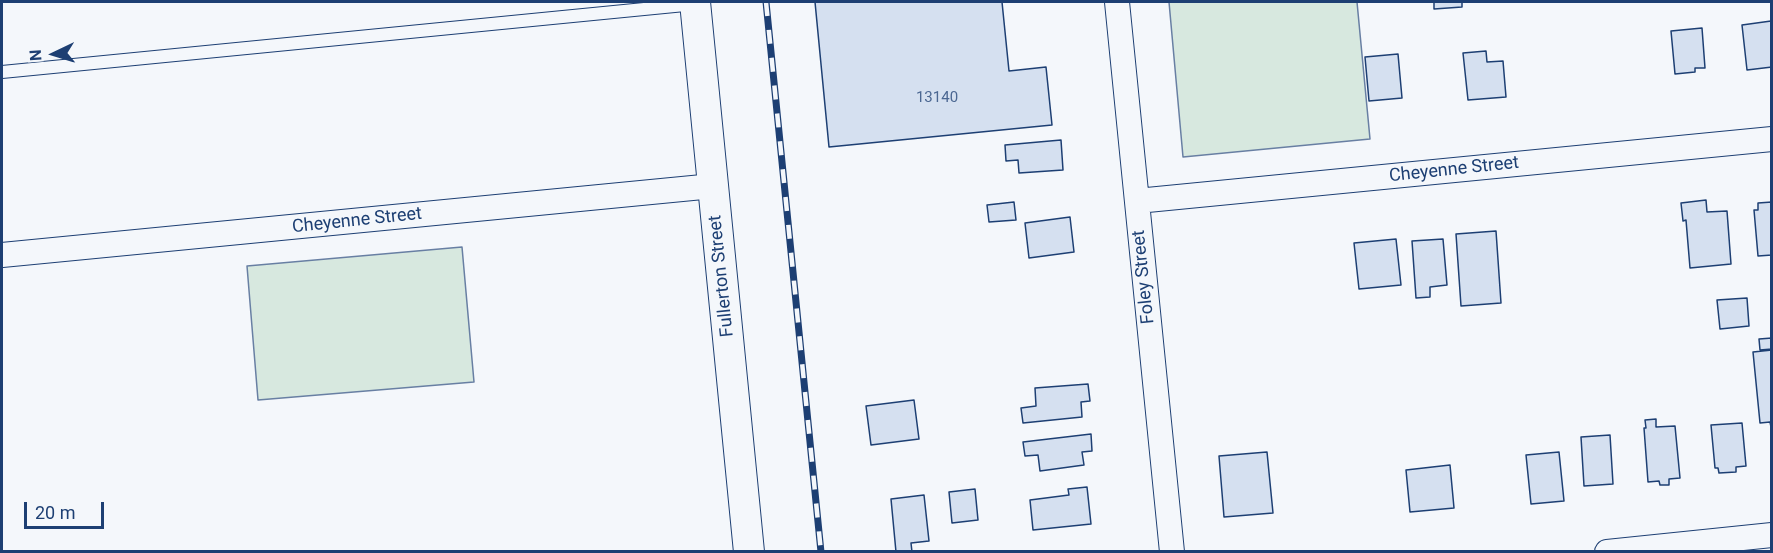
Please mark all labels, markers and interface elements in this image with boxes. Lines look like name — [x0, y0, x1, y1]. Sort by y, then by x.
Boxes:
north arrow — [24, 24, 84, 84]
text: N — [26, 49, 45, 62]
house number: 13140 — [916, 89, 958, 107]
street label: Cheyenne Street — [1388, 152, 1520, 188]
street label: Cheyenne Street — [291, 203, 423, 239]
street label: Fullerton Street — [705, 214, 739, 338]
street label: Foley Street — [1128, 229, 1160, 325]
scale bar — [27, 490, 106, 528]
text: 20 m — [35, 502, 75, 523]

